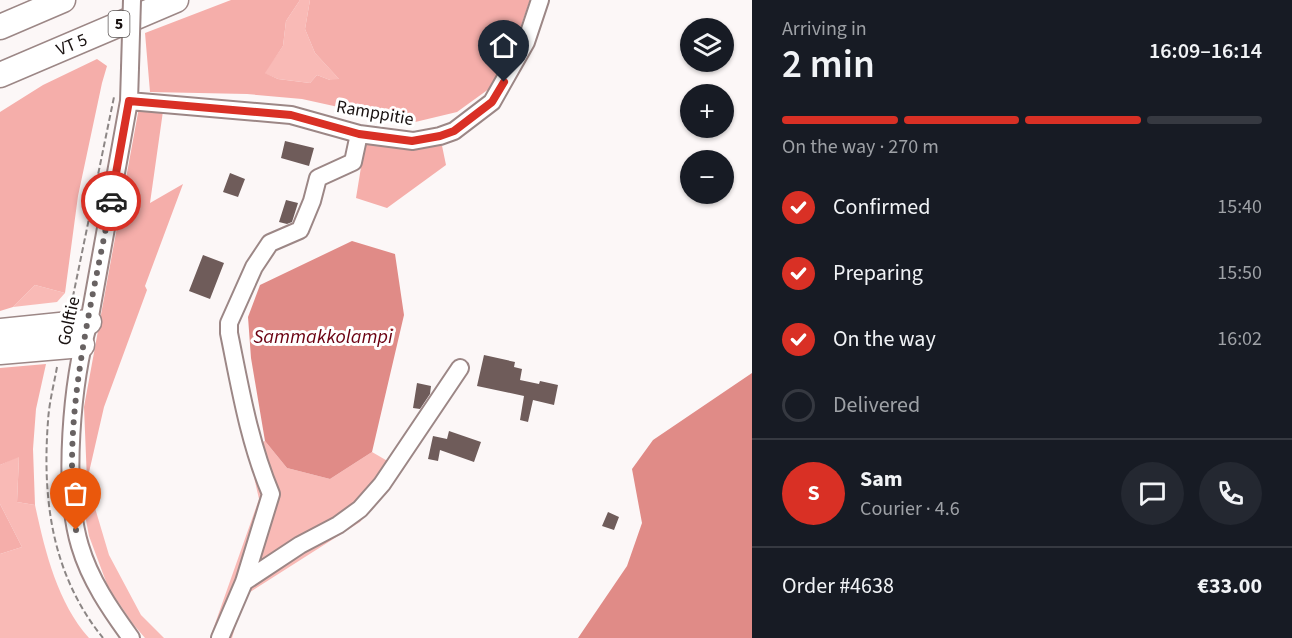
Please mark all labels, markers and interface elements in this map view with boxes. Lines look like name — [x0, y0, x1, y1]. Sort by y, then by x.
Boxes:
road number: 5 — [108, 11, 130, 37]
text: Arriving in — [782, 15, 867, 43]
map controls — [680, 18, 734, 204]
button: layers — [680, 18, 734, 72]
pin — [478, 20, 529, 82]
street label: VT 5 — [52, 27, 91, 62]
icon: home — [487, 29, 520, 62]
text: 16:09–16:14 — [1149, 35, 1262, 67]
text: 2 min — [782, 37, 875, 93]
button: + — [680, 84, 734, 138]
street label: Ramppitie — [334, 94, 416, 132]
text: On the way · 270 m — [782, 133, 939, 161]
button: − — [680, 150, 734, 204]
courier — [81, 171, 141, 231]
icon: car — [95, 185, 128, 218]
icon: check — [782, 191, 815, 224]
text: Confirmed — [833, 191, 930, 223]
text: 15:40 — [1217, 193, 1262, 221]
icon: check — [782, 257, 815, 290]
text: Preparing — [833, 257, 923, 289]
text: 15:50 — [1217, 259, 1262, 287]
street label: Golftie — [52, 294, 86, 348]
water label: Sammakkolampi — [253, 323, 393, 351]
icon: check — [782, 323, 815, 356]
text: On the way — [833, 323, 936, 355]
text: 16:02 — [1217, 325, 1262, 353]
text: Delivered — [833, 389, 920, 421]
button: chat — [1121, 462, 1184, 525]
button: phone — [1199, 462, 1262, 525]
text: Sam — [860, 463, 903, 495]
pin — [50, 468, 101, 530]
icon: bag — [59, 477, 92, 510]
text: S — [807, 477, 820, 509]
text: Courier · 4.6 — [860, 495, 960, 523]
text: Order #4638 — [782, 570, 894, 602]
text: €33.00 — [1197, 570, 1262, 602]

